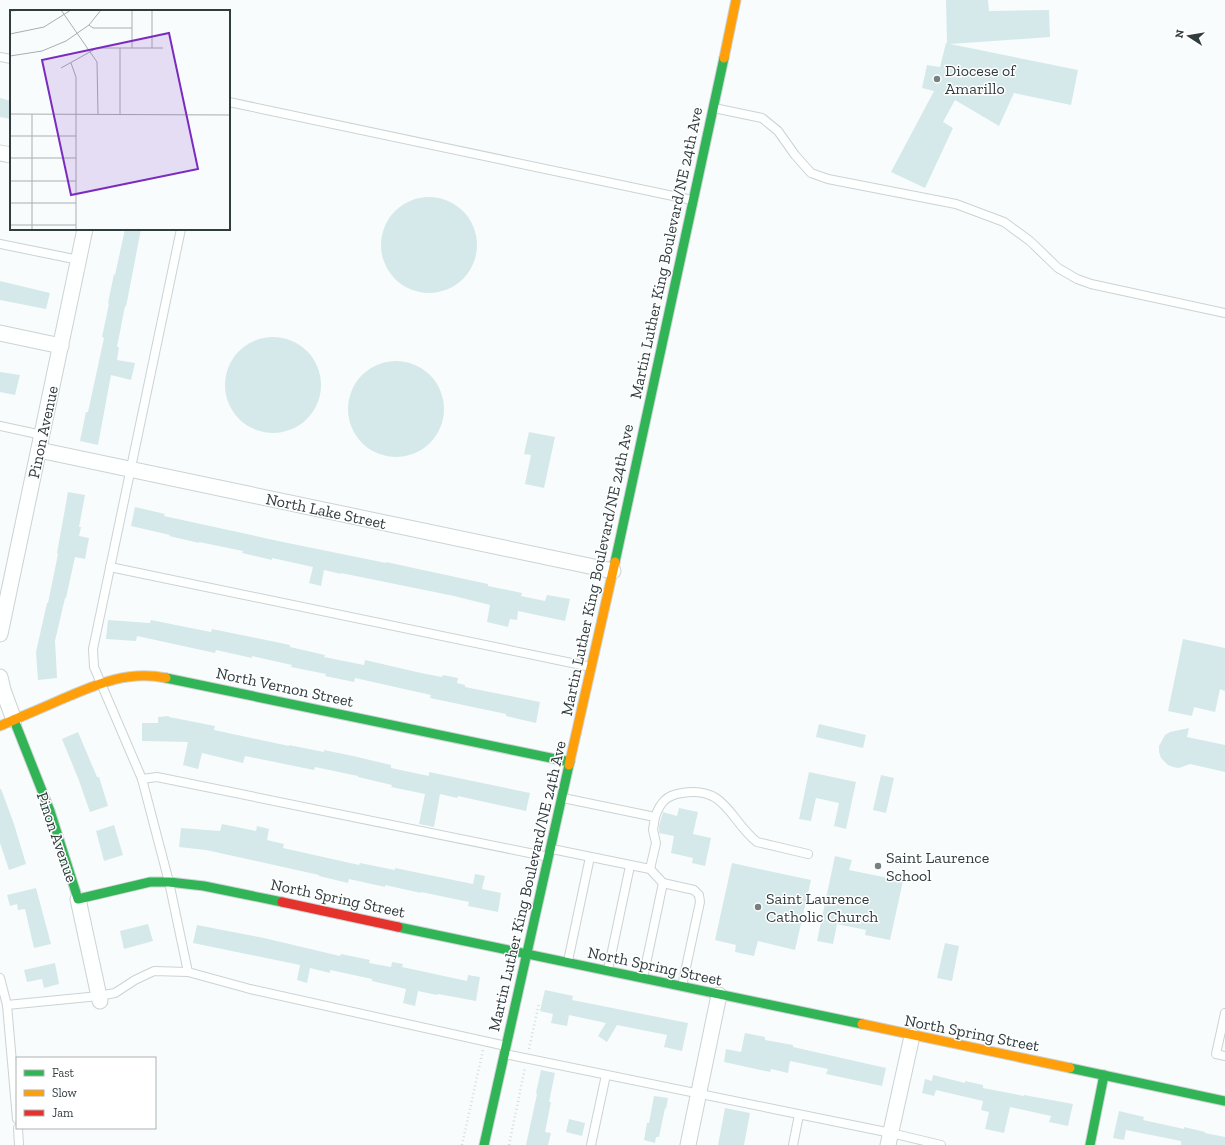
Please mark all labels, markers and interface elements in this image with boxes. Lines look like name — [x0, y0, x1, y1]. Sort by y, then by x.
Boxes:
inset map — [10, 10, 230, 230]
north arrow — [1169, 16, 1209, 56]
text: N — [1172, 28, 1187, 39]
place label: Diocese of Amarillo — [945, 61, 1017, 98]
marker: Diocese of Amarillo — [932, 74, 942, 84]
street label: Martin Luther King Boulevard/NE 24th Ave — [626, 105, 706, 401]
street label: Pinon Avenue — [24, 384, 62, 480]
street label: Martin Luther King Boulevard/NE 24th Ave — [557, 422, 637, 718]
street label: North Lake Street — [264, 489, 388, 533]
street label: North Vernon Street — [215, 663, 356, 711]
street label: Martin Luther King Boulevard/NE 24th Ave — [484, 739, 570, 1033]
street label: Pinon Avenue — [33, 789, 81, 885]
place label: Saint Laurence School — [886, 848, 989, 885]
marker: Saint Laurence School — [873, 861, 883, 871]
street label: North Spring Street — [269, 874, 407, 922]
place label: Saint Laurence Catholic Church — [766, 889, 878, 926]
marker: Saint Laurence Catholic Church — [753, 902, 763, 912]
street label: North Spring Street — [586, 942, 724, 990]
street label: North Spring Street — [903, 1011, 1041, 1055]
legend — [16, 1057, 156, 1129]
text: Fast — [52, 1066, 75, 1080]
text: Slow — [52, 1086, 78, 1100]
text: Jam — [52, 1106, 74, 1120]

